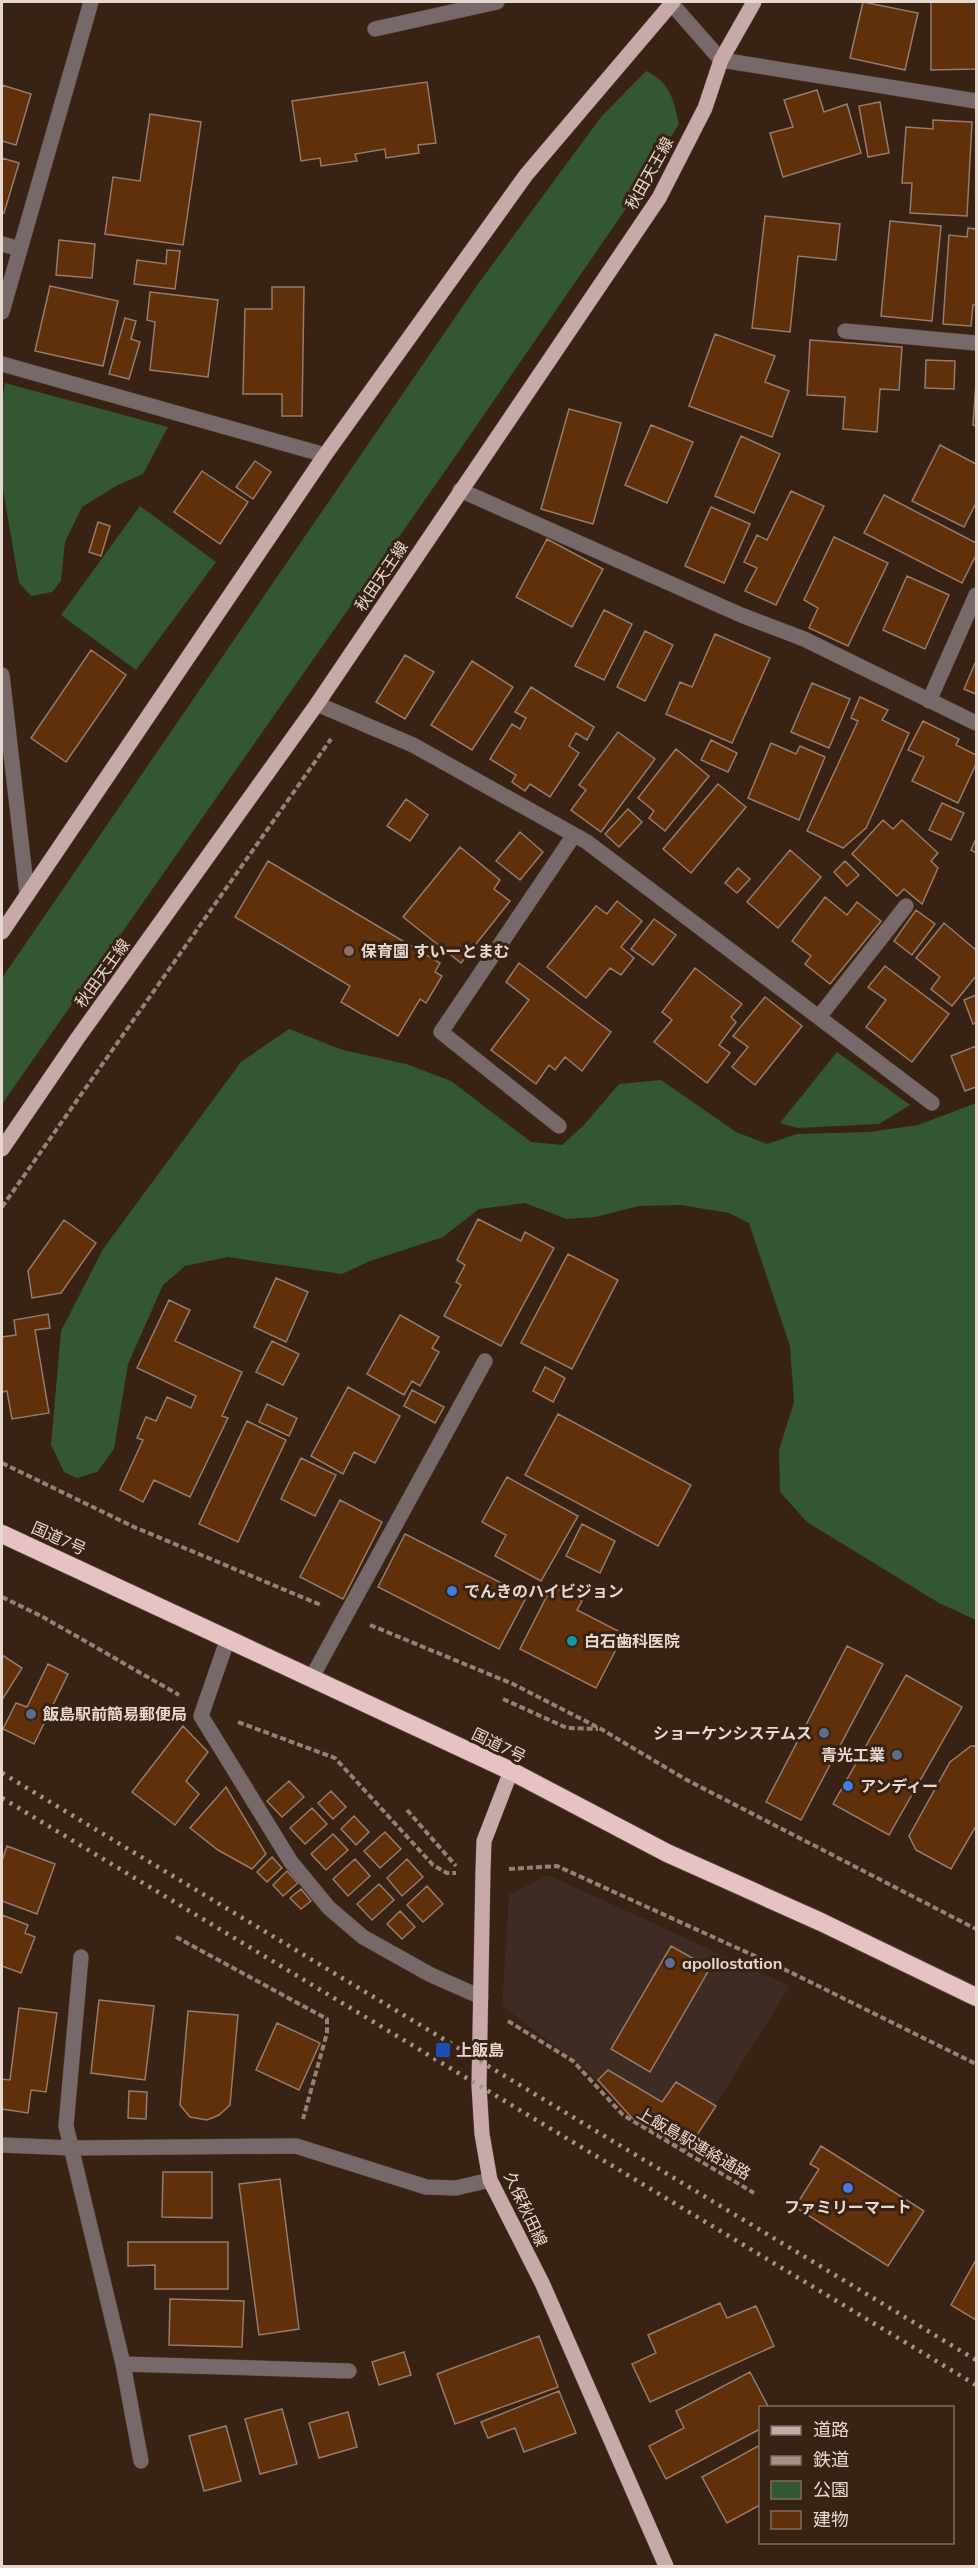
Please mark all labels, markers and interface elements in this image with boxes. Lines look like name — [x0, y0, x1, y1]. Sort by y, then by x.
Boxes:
street label: 秋田天王線 — [621, 133, 677, 213]
street label: 秋田天王線 — [350, 537, 412, 615]
street label: 秋田天王線 — [70, 935, 134, 1011]
place label: 保育園 すいーとまむ — [361, 941, 509, 961]
marker: 保育園 すいーとまむ — [342, 944, 356, 958]
street label: 国道7号 — [29, 1517, 89, 1559]
place label: でんきのハイビジョン — [464, 1581, 624, 1601]
marker: でんきのハイビジョン — [445, 1584, 459, 1598]
place label: 白石歯科医院 — [584, 1631, 680, 1651]
marker: 白石歯科医院 — [565, 1634, 579, 1648]
place label: 飯島駅前簡易郵便局 — [42, 1704, 187, 1724]
marker: 飯島駅前簡易郵便局 — [24, 1707, 38, 1721]
street label: 国道7号 — [469, 1723, 529, 1767]
place label: ショーケンシステムス — [653, 1723, 812, 1743]
marker: ショーケンシステムス — [817, 1726, 831, 1740]
place label: 青光工業 — [821, 1745, 885, 1765]
marker: 青光工業 — [890, 1748, 904, 1762]
place label: アンディー — [860, 1776, 938, 1796]
marker: アンディー — [841, 1779, 855, 1793]
place label: apollostation — [682, 1953, 782, 1973]
marker: apollostation — [663, 1956, 677, 1970]
place label: 上飯島 — [456, 2040, 504, 2060]
marker: 上飯島 — [434, 2041, 452, 2059]
street label: 上飯島駅連絡通路 — [634, 2102, 754, 2184]
street label: 久保秋田線 — [500, 2169, 552, 2249]
marker: ファミリーマート — [841, 2181, 855, 2195]
place label: ファミリーマート — [784, 2197, 912, 2217]
legend — [759, 2406, 954, 2544]
text: 道路 — [813, 2418, 849, 2441]
text: 鉄道 — [813, 2448, 849, 2471]
text: 公園 — [813, 2478, 849, 2501]
text: 建物 — [813, 2508, 849, 2531]

